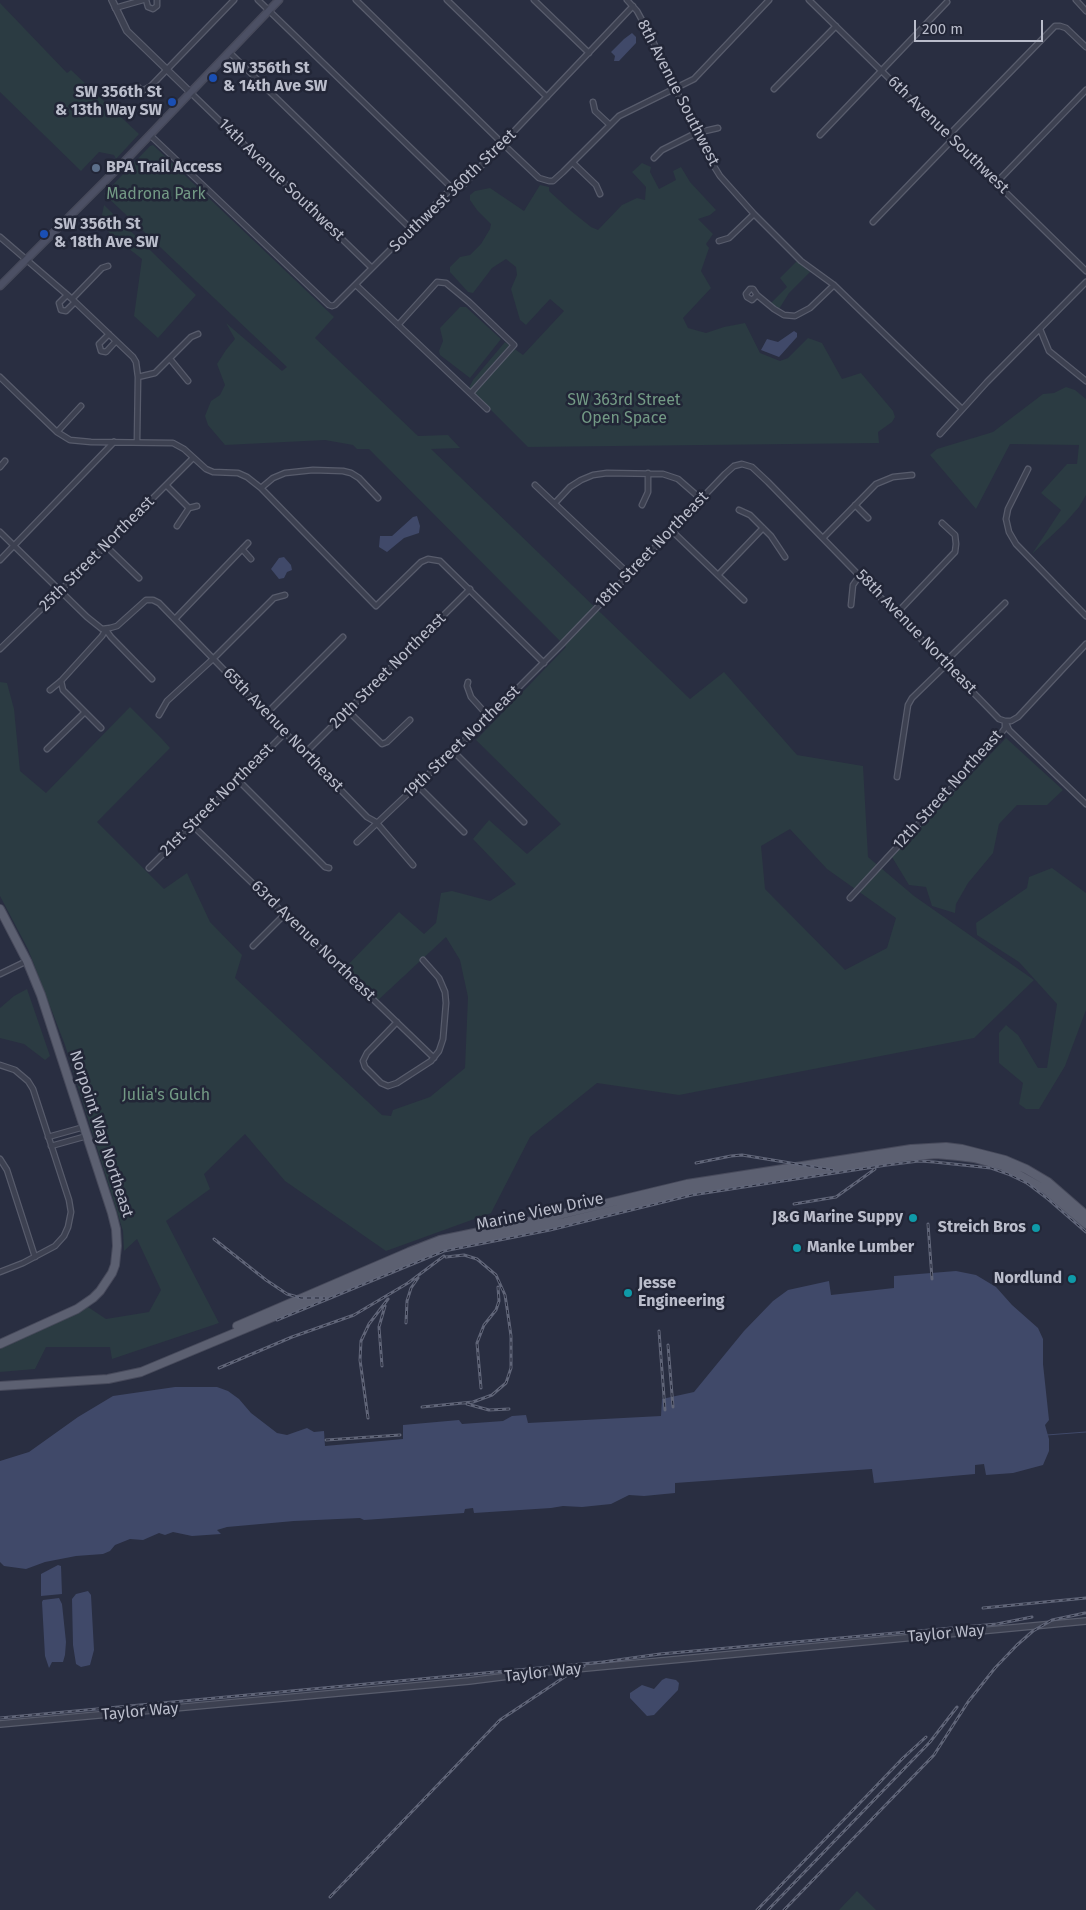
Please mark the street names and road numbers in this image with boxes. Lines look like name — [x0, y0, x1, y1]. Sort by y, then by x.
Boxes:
street label: 8th Avenue Southwest — [633, 17, 723, 169]
street label: 6th Avenue Southwest — [883, 72, 1013, 198]
street label: 14th Avenue Southwest — [214, 115, 348, 245]
street label: Southwest 360th Street — [386, 126, 520, 256]
street label: 18th Street Northeast — [591, 488, 713, 612]
street label: 25th Street Northeast — [35, 492, 159, 616]
street label: 58th Avenue Northeast — [852, 566, 980, 698]
street label: 20th Street Northeast — [326, 609, 450, 733]
street label: 65th Avenue Northeast — [219, 664, 347, 796]
street label: 19th Street Northeast — [400, 681, 524, 803]
street label: 12th Street Northeast — [889, 726, 1007, 854]
street label: 21st Street Northeast — [157, 740, 277, 860]
street label: 63rd Avenue Northeast — [247, 877, 379, 1005]
street label: Norpoint Way Northeast — [65, 1048, 137, 1220]
street label: Marine View Drive — [475, 1189, 605, 1235]
street label: Taylor Way — [907, 1621, 985, 1647]
street label: Taylor Way — [504, 1659, 582, 1687]
street label: Taylor Way — [101, 1699, 179, 1725]

